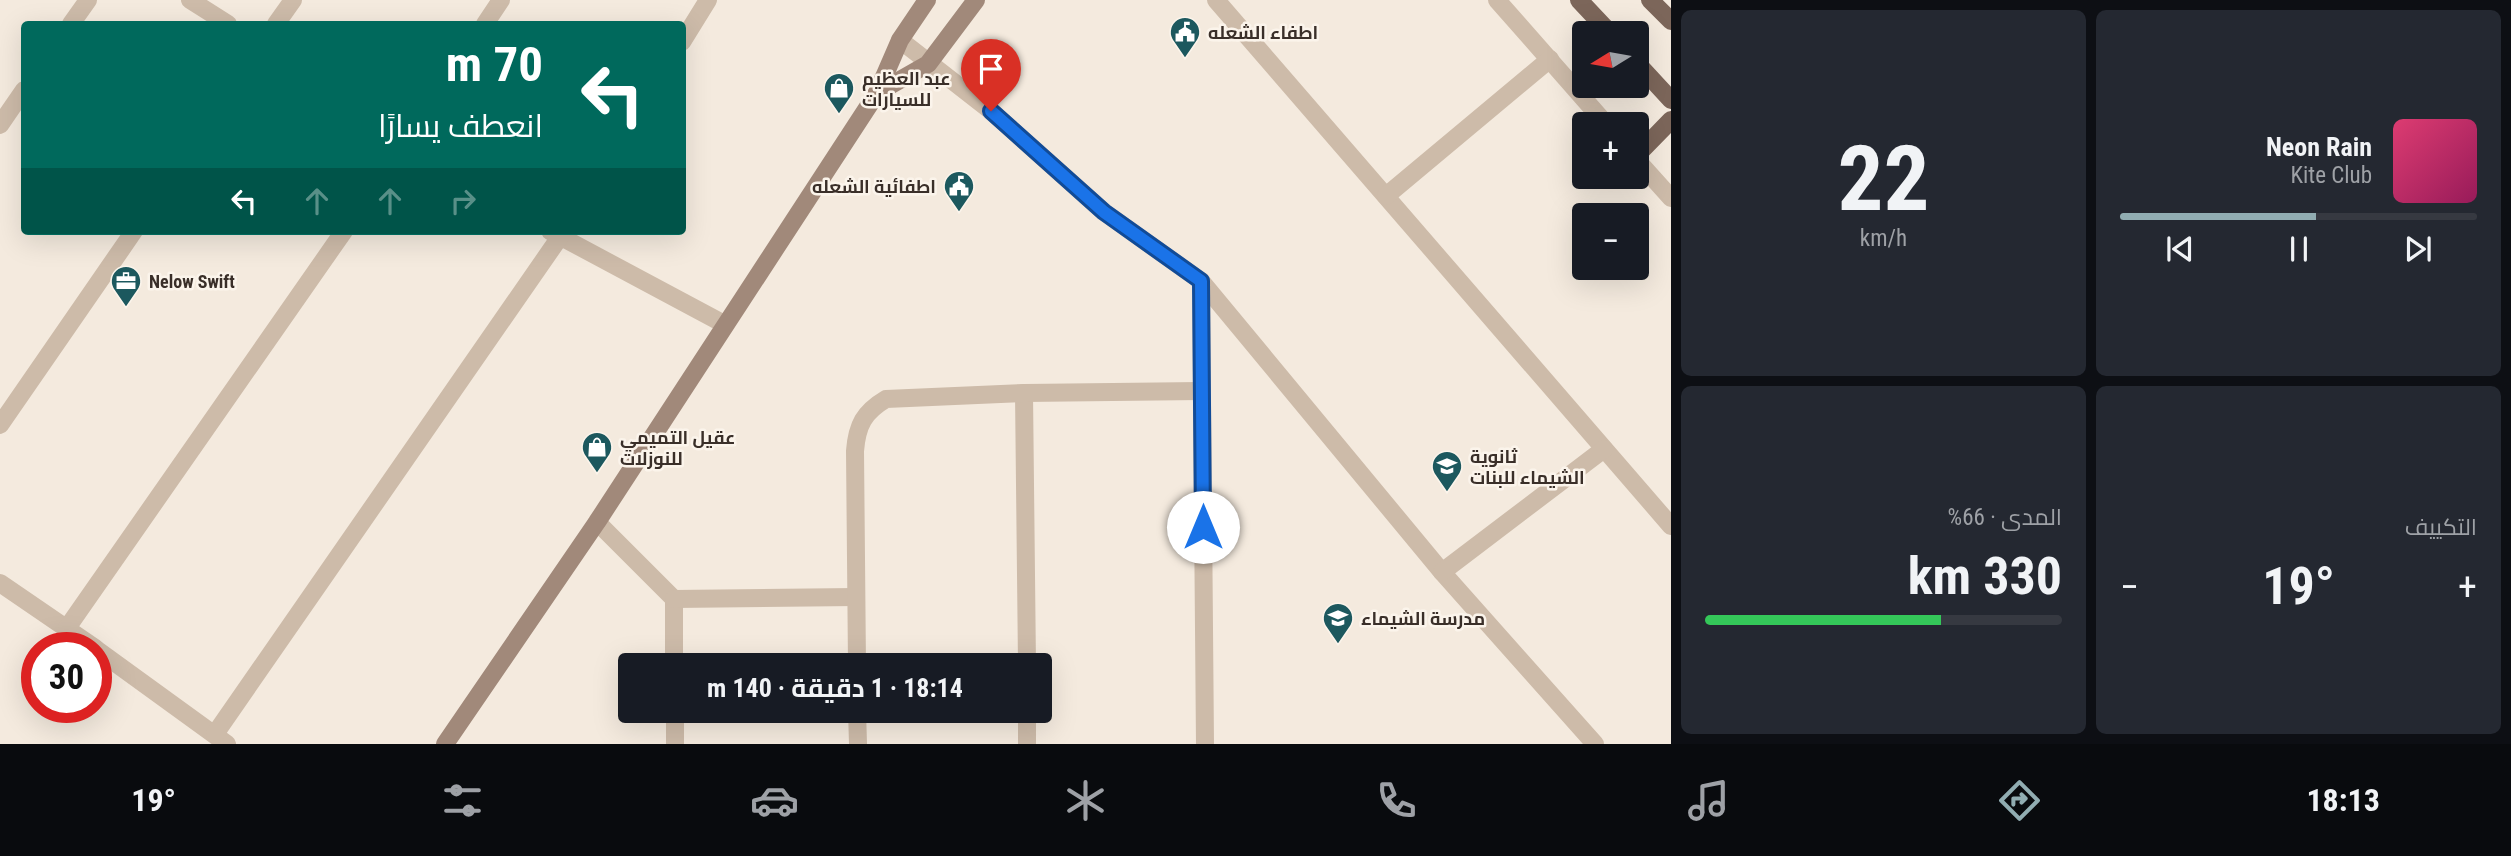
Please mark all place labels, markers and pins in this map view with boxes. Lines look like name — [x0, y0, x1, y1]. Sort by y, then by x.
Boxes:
public building icon: اطفاء الشعله — [1168, 15, 1202, 59]
place label: اطفاء الشعله — [1208, 22, 1318, 43]
pin — [961, 39, 1021, 111]
place label: عبد العظيم للسيارات — [862, 68, 951, 110]
shop icon: عبد العظيم للسيارات — [822, 71, 856, 115]
public building icon: اطفائية الشعله — [942, 169, 976, 213]
place label: اطفائية الشعله — [812, 176, 936, 197]
office icon: Nelow Swift — [109, 264, 143, 308]
place label: Nelow Swift — [149, 271, 235, 292]
place label: عقيل التميمي للنوزلات — [620, 427, 736, 470]
shop icon: عقيل التميمي للنوزلات — [580, 430, 614, 474]
place label: ثانوية الشيماء للبنات — [1470, 446, 1585, 488]
school or university icon: ثانوية الشيماء للبنات — [1430, 449, 1464, 493]
school or university icon: مدرسة الشيماء — [1321, 601, 1355, 645]
place label: مدرسة الشيماء — [1361, 608, 1485, 629]

